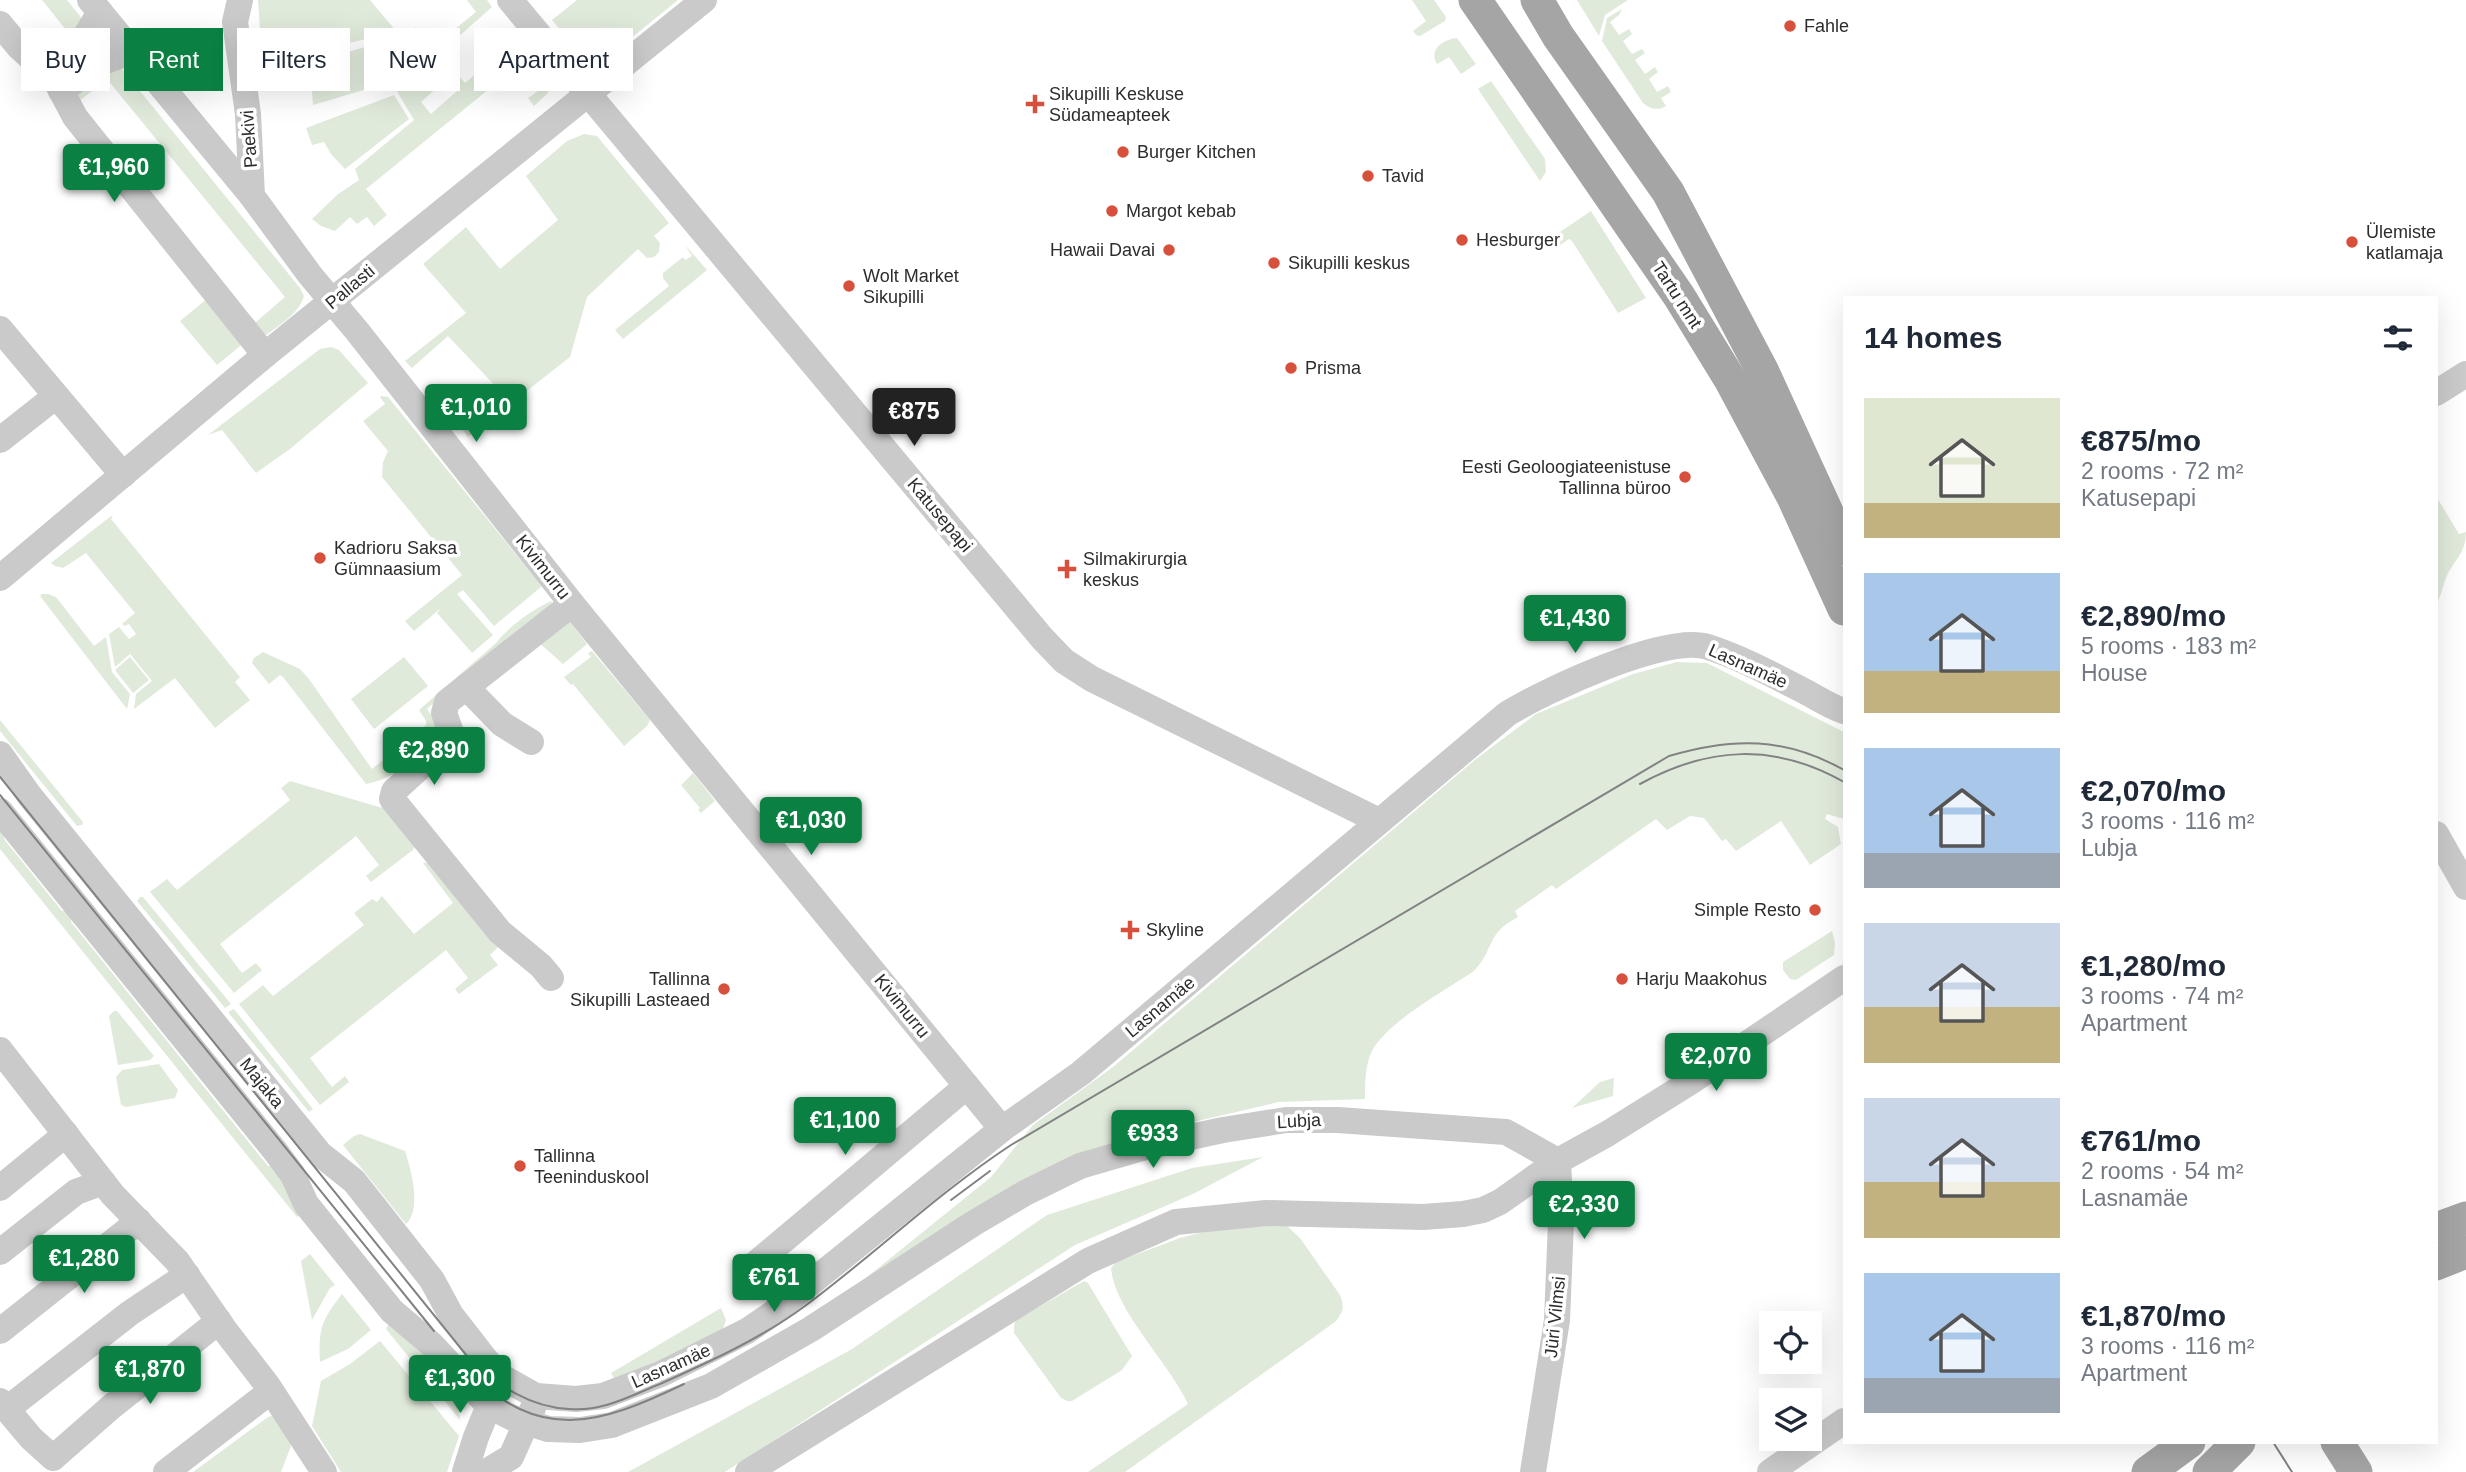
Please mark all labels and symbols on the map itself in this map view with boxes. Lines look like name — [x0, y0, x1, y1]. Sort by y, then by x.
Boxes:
place label: Fahle — [1804, 16, 1849, 36]
marker: Fahle — [1782, 18, 1798, 34]
place label: Sikupilli Keskuse Südameapteek — [1049, 84, 1184, 125]
marker: Sikupilli Keskuse Südameapteek — [1027, 96, 1043, 112]
street label: Paekivi — [237, 109, 261, 169]
place label: Burger Kitchen — [1137, 142, 1256, 162]
pin: €1,960 — [57, 144, 171, 204]
marker: Burger Kitchen — [1115, 144, 1131, 160]
place label: Tavid — [1382, 166, 1424, 186]
marker: Tavid — [1360, 168, 1376, 184]
place label: Margot kebab — [1126, 201, 1236, 221]
marker: Margot kebab — [1104, 203, 1120, 219]
place label: Ülemiste katlamaja — [2366, 222, 2444, 263]
place label: Hesburger — [1476, 230, 1560, 250]
marker: Hesburger — [1454, 232, 1470, 248]
marker: Ülemiste katlamaja — [2344, 234, 2360, 250]
place label: Hawaii Davai — [1050, 240, 1155, 260]
marker: Hawaii Davai — [1161, 242, 1177, 258]
place label: Sikupilli keskus — [1288, 253, 1410, 273]
marker: Sikupilli keskus — [1266, 255, 1282, 271]
street label: Tartu mnt — [1648, 258, 1706, 332]
street label: Pallasti — [321, 261, 379, 313]
place label: Wolt Market Sikupilli — [863, 266, 959, 307]
marker: Wolt Market Sikupilli — [841, 278, 857, 294]
place label: Prisma — [1305, 358, 1362, 378]
marker: Prisma — [1283, 360, 1299, 376]
pin: €1,010 — [419, 384, 533, 444]
pin: €875 — [873, 388, 955, 448]
place label: Eesti Geoloogiateenistuse Tallinna büroo — [1462, 457, 1671, 498]
marker: Eesti Geoloogiateenistuse Tallinna büroo — [1677, 469, 1693, 485]
street label: Katusepapi — [903, 474, 977, 556]
street label: Kivimurru — [512, 531, 574, 603]
place label: Kadrioru Saksa Gümnaasium — [334, 538, 458, 579]
place label: Silmakirurgia keskus — [1083, 549, 1188, 590]
marker: Kadrioru Saksa Gümnaasium — [312, 550, 328, 566]
marker: Silmakirurgia keskus — [1057, 559, 1077, 579]
pin: €1,430 — [1518, 596, 1632, 655]
street label: Lasnamäe — [1706, 640, 1790, 692]
pin: €2,890 — [377, 728, 491, 787]
pin: €1,030 — [754, 798, 868, 857]
place label: Simple Resto — [1694, 900, 1801, 920]
marker: Simple Resto — [1807, 902, 1823, 918]
marker: Skyline — [1120, 920, 1140, 940]
place label: Skyline — [1146, 920, 1204, 940]
place label: Tallinna Sikupilli Lasteaed — [570, 969, 711, 1010]
place label: Harju Maakohus — [1636, 969, 1767, 989]
street label: Kivimurru — [870, 970, 934, 1042]
marker: Harju Maakohus — [1614, 971, 1630, 987]
street label: Lasnamäe — [1121, 972, 1199, 1042]
marker: Tallinna Sikupilli Lasteaed — [716, 981, 732, 997]
pin: €2,070 — [1659, 1034, 1773, 1093]
street label: Majaka — [236, 1054, 289, 1113]
pin: €1,100 — [788, 1098, 902, 1157]
pin: €933 — [1112, 1110, 1194, 1170]
street label: Lubja — [1276, 1110, 1322, 1132]
place label: Tallinna Teeninduskool — [534, 1146, 649, 1187]
marker: Tallinna Teeninduskool — [512, 1158, 528, 1174]
pin: €2,330 — [1527, 1182, 1641, 1241]
pin: €1,280 — [27, 1236, 141, 1295]
pin: €761 — [733, 1254, 815, 1314]
street label: Jüri Vilmsi — [1541, 1275, 1569, 1359]
street label: Lasnamäe — [629, 1340, 713, 1392]
pin: €1,870 — [93, 1346, 207, 1406]
pin: €1,300 — [403, 1356, 517, 1415]

